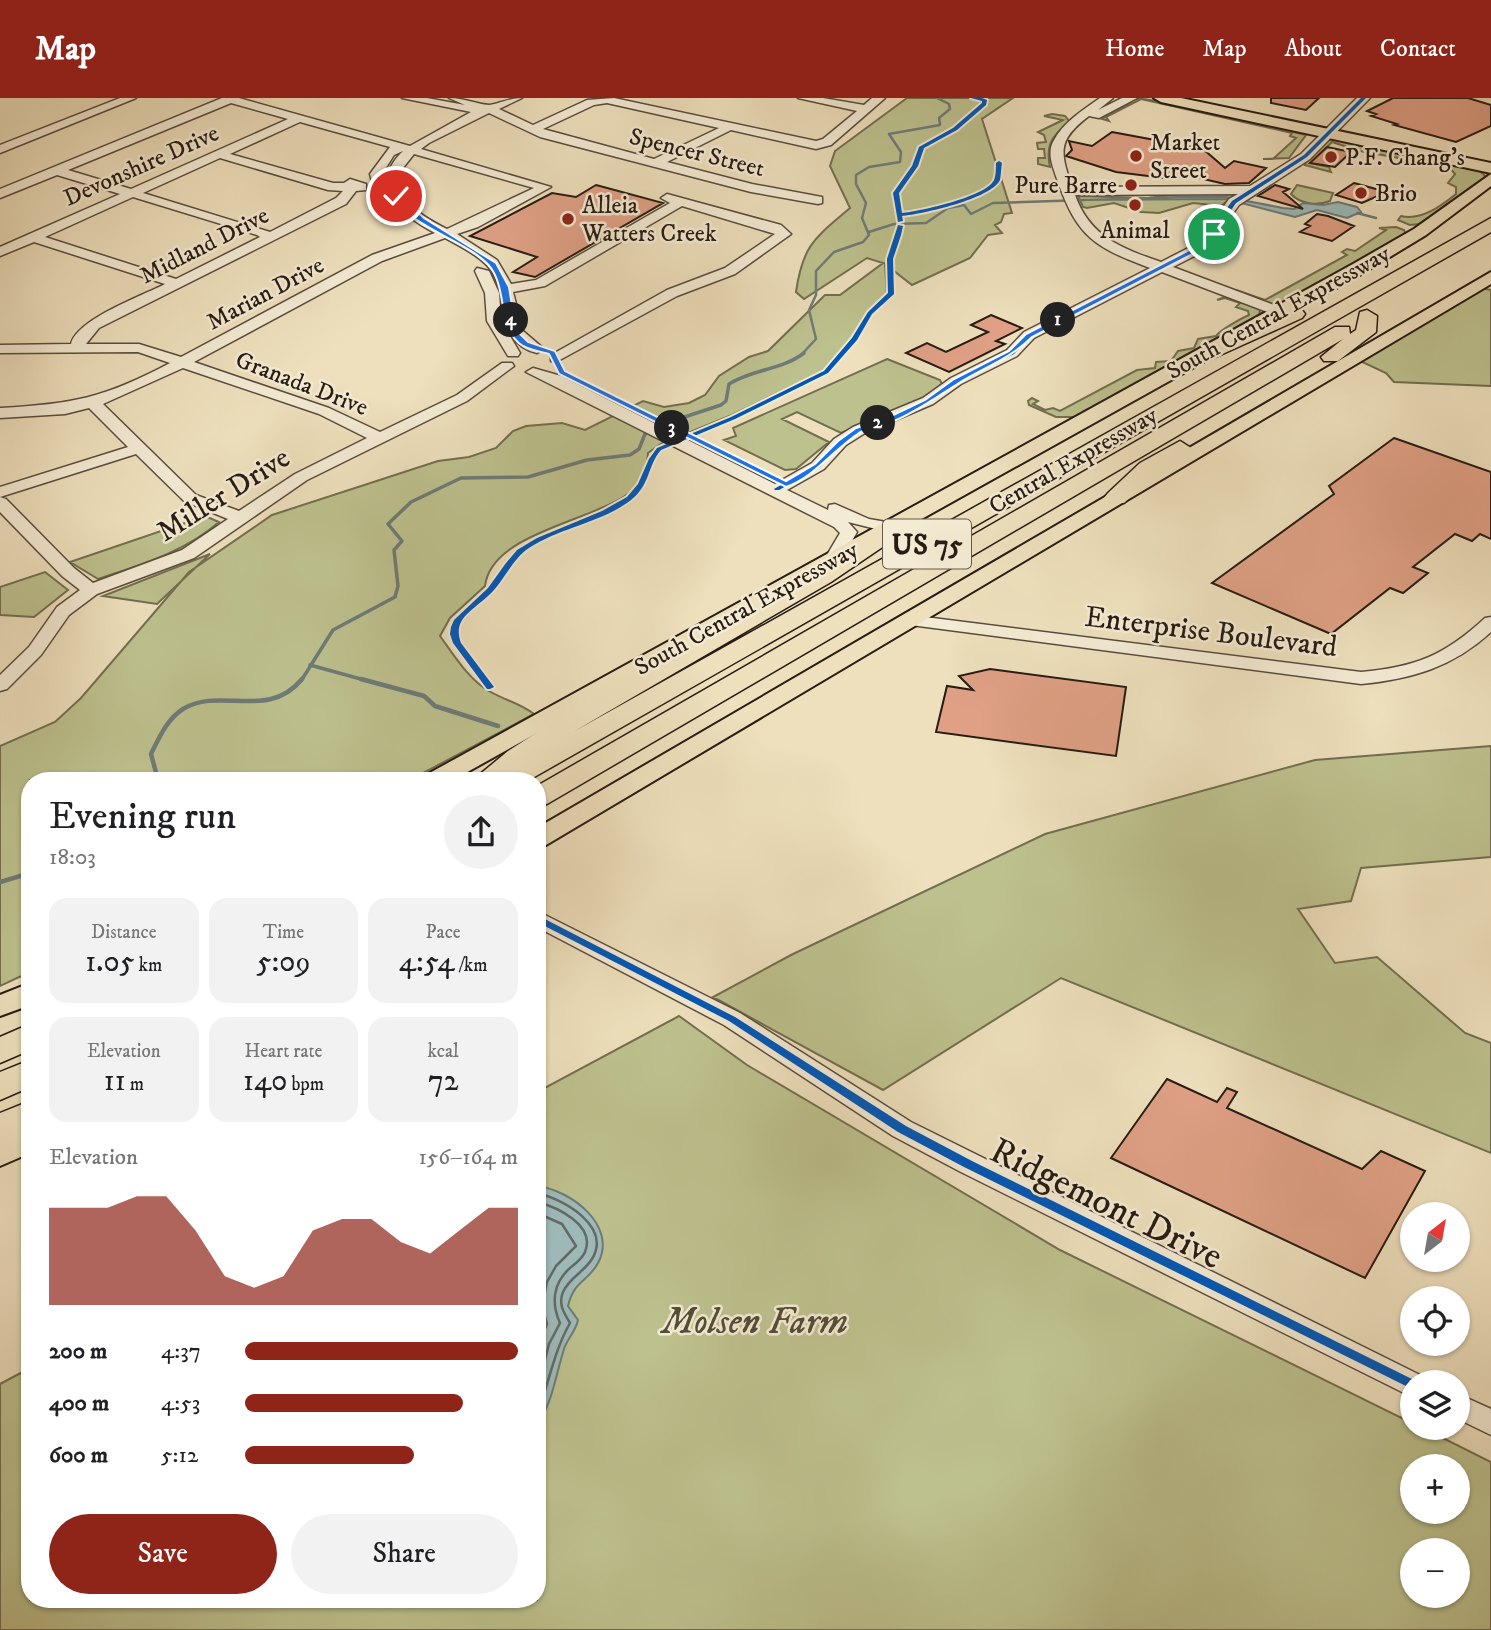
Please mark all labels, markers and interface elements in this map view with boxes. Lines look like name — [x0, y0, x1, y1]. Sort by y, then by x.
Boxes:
text: Map — [35, 29, 96, 70]
text: Home — [1105, 34, 1164, 64]
text: Map — [1202, 34, 1247, 64]
text: About — [1285, 34, 1342, 64]
text: Contact — [1380, 34, 1456, 64]
street label: Devonshire Drive — [59, 118, 224, 214]
street label: Spencer Street — [626, 122, 768, 184]
place label: Market Street — [1150, 128, 1221, 186]
place label: P.F. Chang's — [1345, 143, 1465, 173]
marker: Market Street — [1128, 148, 1144, 164]
marker: P.F. Chang's — [1323, 149, 1339, 165]
pin — [366, 166, 426, 226]
place label: Pure Barre — [1014, 171, 1117, 201]
icon: check — [377, 177, 415, 215]
marker: Pure Barre — [1123, 177, 1139, 193]
place label: Brio — [1375, 179, 1417, 209]
marker: Brio — [1353, 185, 1369, 201]
place label: Alleia Watters Creek — [581, 191, 717, 249]
marker: Animal — [1127, 197, 1143, 213]
street label: Midland Drive — [135, 201, 274, 291]
pin — [1184, 204, 1244, 264]
marker: Alleia Watters Creek — [560, 211, 576, 227]
icon: arrive — [1195, 215, 1233, 253]
place label: Animal — [1100, 216, 1171, 246]
street label: South Central Expressway — [1161, 239, 1396, 387]
street label: Marian Drive — [202, 250, 329, 337]
pin: 4 — [494, 302, 528, 338]
pin: 1 — [1040, 302, 1076, 338]
text: 4 — [505, 308, 516, 331]
text: 1 — [1054, 308, 1061, 331]
street label: Granada Drive — [231, 345, 372, 423]
street label: Central Expressway — [984, 400, 1164, 521]
pin: 2 — [860, 406, 896, 440]
pin: 3 — [654, 410, 690, 446]
text: 2 — [873, 411, 882, 434]
text: 3 — [668, 416, 675, 439]
street label: Miller Drive — [150, 440, 297, 551]
road number: US 75 — [883, 520, 971, 569]
street label: South Central Expressway — [629, 535, 864, 683]
street label: Enterprise Boulevard — [1082, 599, 1339, 666]
text: Evening run — [49, 793, 236, 841]
button: share — [444, 795, 518, 869]
text: 18:03 — [49, 843, 96, 872]
text: Distance — [91, 921, 157, 944]
text: Time — [263, 921, 304, 944]
text: Pace — [426, 921, 461, 944]
text: 1.05 — [85, 944, 135, 981]
text: 5:09 — [257, 944, 310, 981]
text: 4:54 — [399, 944, 455, 981]
text: km — [135, 954, 162, 977]
text: /km — [455, 954, 487, 977]
text: Elevation — [87, 1040, 161, 1063]
text: Heart rate — [245, 1040, 322, 1063]
text: kcal — [428, 1040, 459, 1063]
text: 11 — [104, 1063, 126, 1100]
text: 140 — [243, 1063, 287, 1100]
text: 72 — [428, 1063, 458, 1100]
text: m — [126, 1073, 144, 1096]
text: bpm — [287, 1073, 324, 1096]
street label: Ridgemont Drive — [982, 1128, 1230, 1281]
text: Elevation — [49, 1143, 138, 1172]
text: 156–164 m — [418, 1143, 518, 1172]
north arrow — [1400, 1202, 1470, 1272]
map controls — [1400, 1202, 1470, 1608]
button: locate — [1400, 1286, 1470, 1356]
park label: Molsen Farm — [659, 1299, 848, 1346]
text: 200 m — [49, 1337, 107, 1366]
text: 4:37 — [161, 1337, 201, 1366]
button: layers — [1400, 1370, 1470, 1440]
text: 400 m — [49, 1389, 109, 1418]
text: 4:53 — [161, 1389, 200, 1418]
text: 600 m — [49, 1441, 108, 1470]
text: 5:12 — [161, 1441, 198, 1470]
button: + — [1400, 1454, 1470, 1524]
button: Save — [49, 1514, 277, 1594]
button: Share — [291, 1514, 518, 1594]
button: − — [1400, 1538, 1470, 1608]

